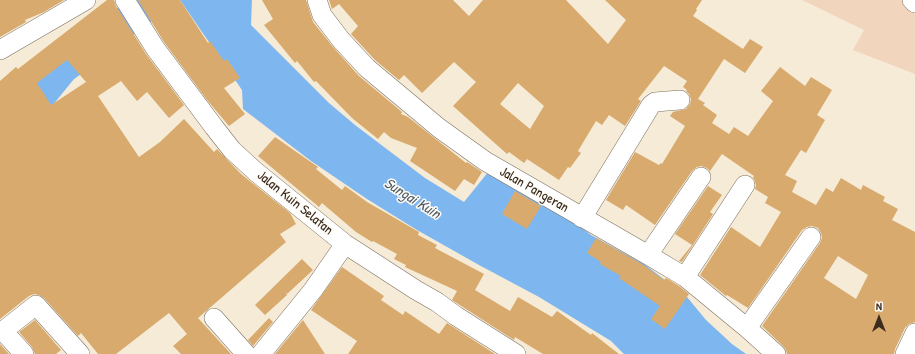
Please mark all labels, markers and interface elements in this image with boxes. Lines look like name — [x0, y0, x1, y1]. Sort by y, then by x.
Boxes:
street label: Jalan Pangeran — [496, 163, 572, 217]
street label: Jalan Kuin Selatan — [254, 167, 336, 239]
water label: Sungai Kuin — [381, 175, 443, 223]
north arrow — [859, 298, 899, 338]
text: N — [876, 299, 882, 313]

